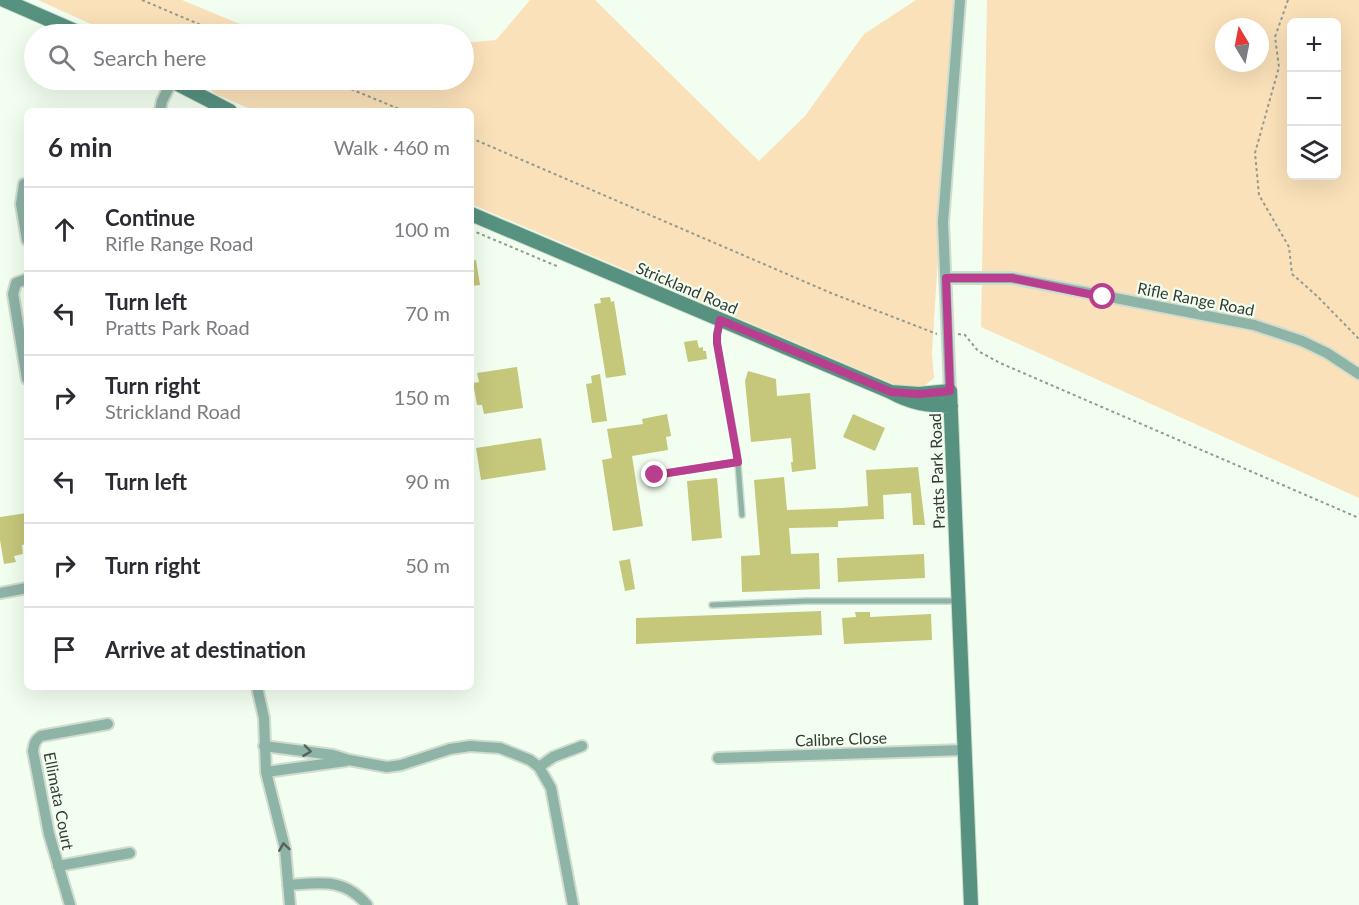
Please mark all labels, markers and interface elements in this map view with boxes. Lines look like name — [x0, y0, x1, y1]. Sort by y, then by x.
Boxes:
north arrow — [1215, 18, 1269, 72]
map controls — [1287, 18, 1341, 180]
button: + — [1287, 18, 1341, 72]
search box — [24, 24, 474, 90]
icon: search — [45, 41, 78, 74]
text: Search here — [93, 44, 206, 71]
button: − — [1287, 72, 1341, 126]
button: layers — [1287, 126, 1341, 180]
text: 6 min — [48, 131, 112, 163]
text: Walk · 460 m — [334, 135, 450, 159]
text: Continue — [105, 204, 195, 231]
icon: ahead — [48, 213, 81, 246]
text: 100 m — [394, 217, 450, 241]
text: Rifle Range Road — [105, 231, 253, 255]
street label: Strickland Road — [633, 258, 741, 318]
street label: Rifle Range Road — [1136, 278, 1256, 319]
route start — [1089, 283, 1115, 309]
text: Turn left — [105, 288, 187, 315]
icon: left — [48, 297, 81, 330]
text: 70 m — [405, 301, 450, 325]
text: Pratts Park Road — [105, 315, 250, 339]
text: Turn right — [105, 372, 200, 399]
icon: right — [48, 381, 81, 414]
text: 150 m — [394, 385, 450, 409]
text: Strickland Road — [105, 399, 241, 423]
street label: Pratts Park Road — [925, 413, 948, 529]
route end — [641, 461, 667, 487]
icon: left — [48, 465, 81, 498]
text: Turn left — [105, 468, 187, 495]
text: 90 m — [405, 469, 450, 493]
icon: right — [48, 549, 81, 582]
text: Turn right — [105, 552, 200, 579]
text: 50 m — [405, 553, 450, 577]
icon: arrive — [48, 633, 81, 666]
text: Arrive at destination — [105, 636, 306, 663]
street label: Calibre Close — [795, 727, 887, 750]
one-way arrow — [303, 745, 312, 757]
street label: Ellimata Court — [41, 750, 78, 852]
one-way arrow — [278, 842, 291, 852]

